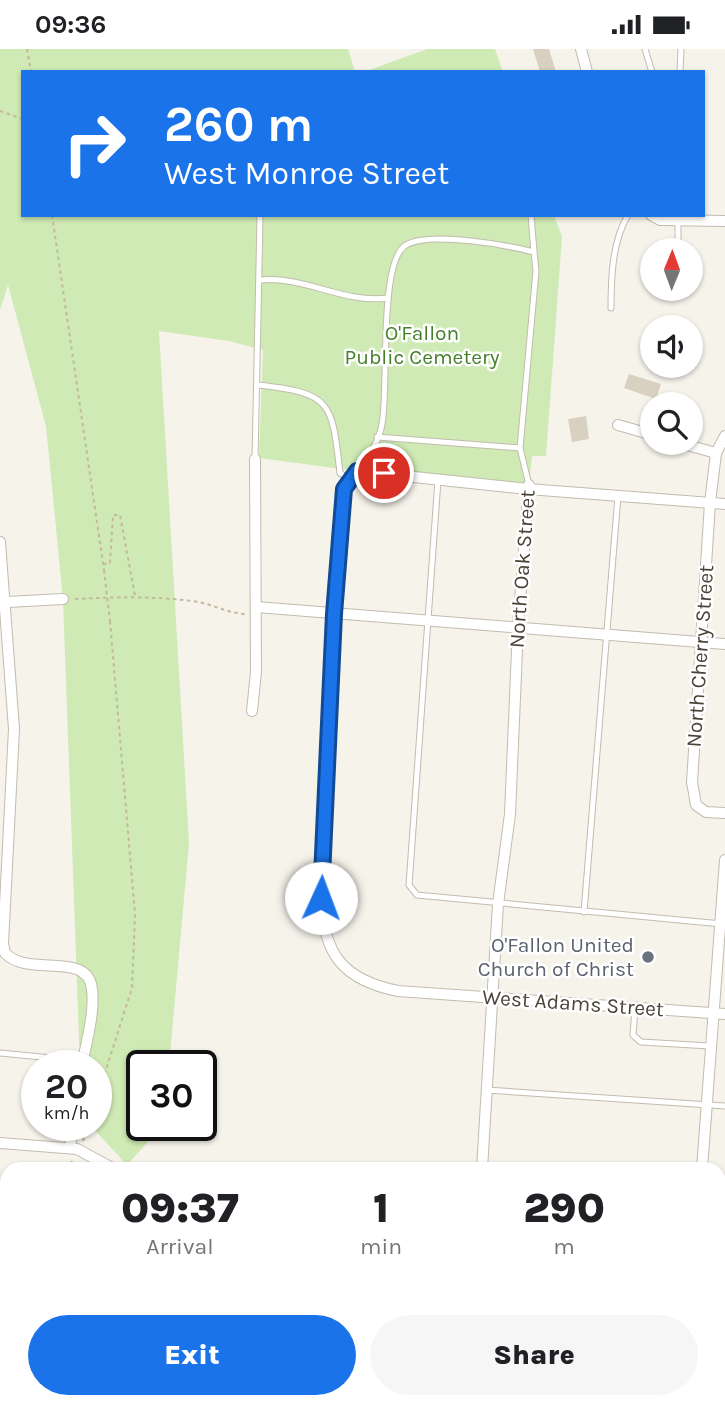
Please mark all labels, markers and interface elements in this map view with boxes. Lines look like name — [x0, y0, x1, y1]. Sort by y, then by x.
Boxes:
text: 09:36 — [35, 9, 106, 40]
text: 260 m — [164, 96, 313, 153]
icon: right — [49, 98, 140, 189]
text: West Monroe Street — [164, 155, 449, 192]
north arrow — [640, 238, 704, 301]
map controls — [640, 238, 703, 455]
button: sound — [640, 315, 703, 378]
park label: O'Fallon Public Cemetery — [345, 321, 500, 369]
button: search — [640, 392, 703, 455]
pin — [354, 443, 414, 503]
icon: arrive — [365, 454, 403, 492]
street label: North Oak Street — [504, 489, 540, 649]
street label: North Cherry Street — [682, 564, 718, 748]
position arrow — [284, 861, 358, 935]
place label: O'Fallon United Church of Christ — [478, 933, 634, 981]
marker: O'Fallon United Church of Christ — [640, 949, 656, 965]
street label: West Adams Street — [481, 985, 665, 1021]
speed limit sign: 30 — [126, 1050, 217, 1141]
text: 20 — [45, 1066, 88, 1107]
text: km/h — [44, 1102, 89, 1124]
text: 09:37 — [121, 1183, 239, 1233]
text: 1 — [373, 1183, 389, 1233]
text: 290 — [523, 1183, 605, 1233]
text: Arrival — [146, 1233, 214, 1260]
text: min — [360, 1233, 402, 1260]
text: m — [553, 1233, 575, 1260]
button: Exit — [28, 1315, 356, 1395]
button: Share — [370, 1315, 698, 1395]

